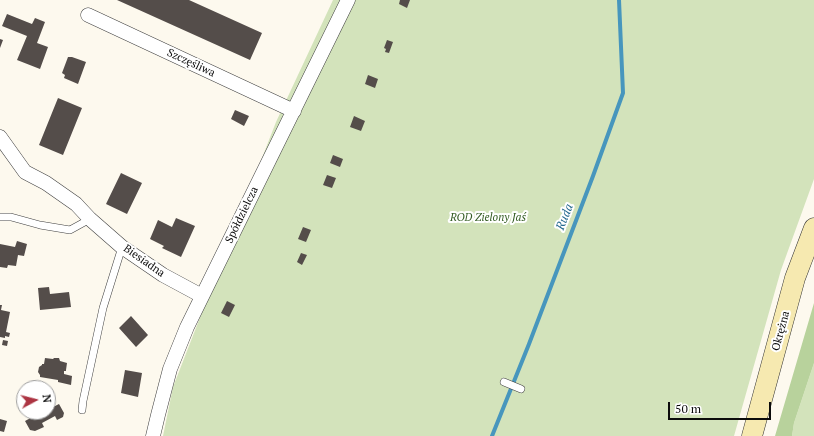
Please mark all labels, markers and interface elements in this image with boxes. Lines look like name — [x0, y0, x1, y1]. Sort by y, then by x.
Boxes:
street label: Szczęśliwa — [165, 46, 217, 80]
street label: Spółdzielcza — [223, 185, 261, 245]
water label: Ruda — [553, 202, 577, 232]
park label: ROD Zielony Jaś — [450, 211, 526, 225]
street label: Biesiadna — [121, 242, 167, 280]
street label: Okrężna — [769, 310, 793, 352]
north arrow — [16, 380, 56, 420]
text: N — [39, 394, 54, 404]
scale bar — [670, 394, 773, 420]
text: 50 m — [675, 401, 701, 416]

